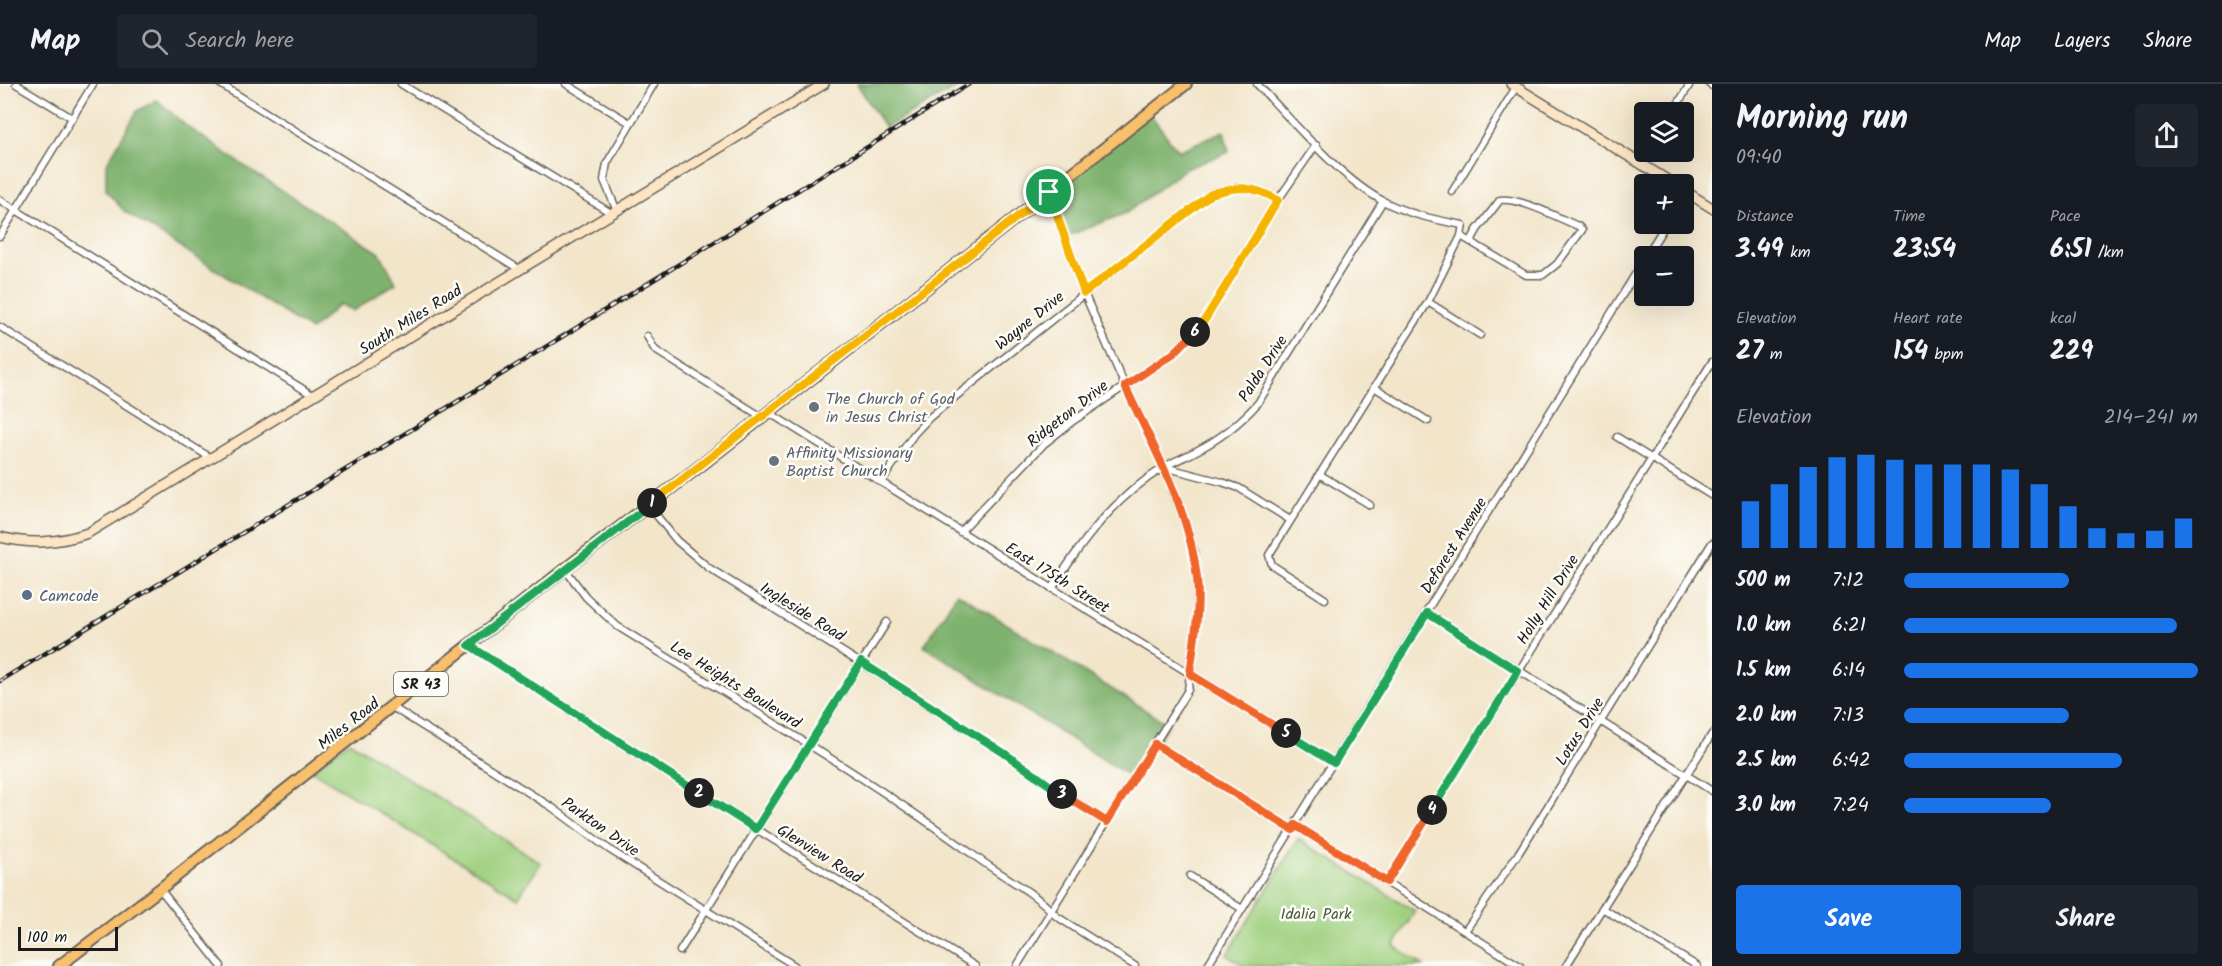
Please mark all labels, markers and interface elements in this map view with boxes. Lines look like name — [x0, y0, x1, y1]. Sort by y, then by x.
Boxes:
search box — [117, 14, 537, 68]
text: Map — [30, 19, 81, 64]
text: Search here — [186, 24, 294, 59]
icon: search — [138, 25, 171, 58]
text: Map — [1984, 25, 2021, 58]
text: Layers — [2054, 25, 2110, 58]
text: Share — [2143, 25, 2192, 58]
text: Morning run — [1736, 93, 1908, 146]
map controls — [1634, 102, 1694, 306]
button: layers — [1634, 102, 1694, 162]
button: share — [2135, 104, 2198, 167]
text: 09:40 — [1736, 142, 1782, 174]
pin — [1023, 166, 1074, 217]
button: + — [1634, 174, 1694, 234]
icon: arrive — [1032, 175, 1065, 208]
text: Distance — [1736, 204, 1794, 229]
text: Time — [1893, 204, 1925, 229]
text: Pace — [2050, 204, 2081, 229]
text: 3.49 — [1736, 229, 1784, 271]
text: 23:54 — [1893, 229, 1956, 271]
text: 6:51 — [2050, 229, 2092, 271]
text: km — [1784, 240, 1810, 265]
text: /km — [2092, 240, 2124, 265]
button: − — [1634, 246, 1694, 306]
street label: South Miles Road — [354, 278, 468, 362]
street label: Wayne Drive — [990, 285, 1070, 357]
text: Elevation — [1736, 306, 1797, 331]
text: Heart rate — [1893, 306, 1963, 331]
text: kcal — [2050, 306, 2076, 331]
pin: 6 — [1180, 317, 1210, 347]
text: 6 — [1191, 319, 1199, 344]
street label: Palda Drive — [1232, 330, 1294, 407]
text: 27 — [1736, 331, 1763, 373]
text: 154 — [1893, 331, 1928, 373]
text: 229 — [2050, 331, 2093, 373]
text: m — [1763, 342, 1783, 367]
text: bpm — [1928, 342, 1963, 367]
street label: Ridgeton Drive — [1022, 374, 1114, 454]
place label: The Church of God in Jesus Christ — [826, 387, 956, 430]
marker: The Church of God in Jesus Christ — [807, 400, 821, 414]
text: Elevation — [1736, 402, 1812, 434]
text: 214–241 m — [2104, 402, 2198, 434]
place label: Affinity Missionary Baptist Church — [786, 441, 913, 484]
marker: Affinity Missionary Baptist Church — [767, 454, 781, 468]
pin: 1 — [637, 488, 667, 518]
text: 1 — [650, 490, 654, 515]
street label: Deforest Avenue — [1415, 493, 1494, 599]
street label: East 175th Street — [1000, 536, 1115, 621]
street label: Holly Hill Drive — [1511, 550, 1586, 650]
text: 500 m — [1736, 565, 1791, 597]
text: 7:12 — [1832, 565, 1864, 597]
street label: Ingleside Road — [755, 576, 851, 649]
place label: Camcode — [39, 584, 98, 609]
marker: Camcode — [20, 588, 34, 602]
text: 1.0 km — [1736, 610, 1791, 642]
text: 6:21 — [1832, 610, 1866, 642]
street label: Lee Heights Boulevard — [665, 635, 807, 736]
text: 1.5 km — [1736, 655, 1791, 687]
text: 6:14 — [1832, 655, 1865, 687]
road number: SR 43 — [394, 672, 448, 696]
street label: Miles Road — [313, 691, 386, 756]
street label: Lotus Drive — [1549, 693, 1611, 771]
text: 2.0 km — [1736, 700, 1797, 732]
text: 7:13 — [1832, 700, 1864, 732]
pin: 5 — [1271, 718, 1301, 748]
text: 5 — [1282, 720, 1290, 745]
text: 2.5 km — [1736, 745, 1796, 777]
text: 6:42 — [1832, 745, 1871, 777]
pin: 2 — [684, 778, 714, 808]
pin: 3 — [1047, 779, 1077, 809]
text: 2 — [694, 780, 704, 805]
text: 3 — [1058, 781, 1066, 806]
text: 3.0 km — [1736, 790, 1796, 822]
text: 7:24 — [1832, 790, 1869, 822]
street label: Parkton Drive — [556, 791, 644, 863]
pin: 4 — [1417, 795, 1447, 825]
text: 4 — [1428, 797, 1436, 822]
street label: Glenview Road — [772, 818, 868, 891]
button: Save — [1736, 885, 1961, 954]
button: Share — [1973, 885, 2198, 954]
park label: Idalia Park — [1280, 902, 1352, 927]
scale bar — [18, 924, 118, 952]
text: 100 m — [27, 925, 67, 950]

